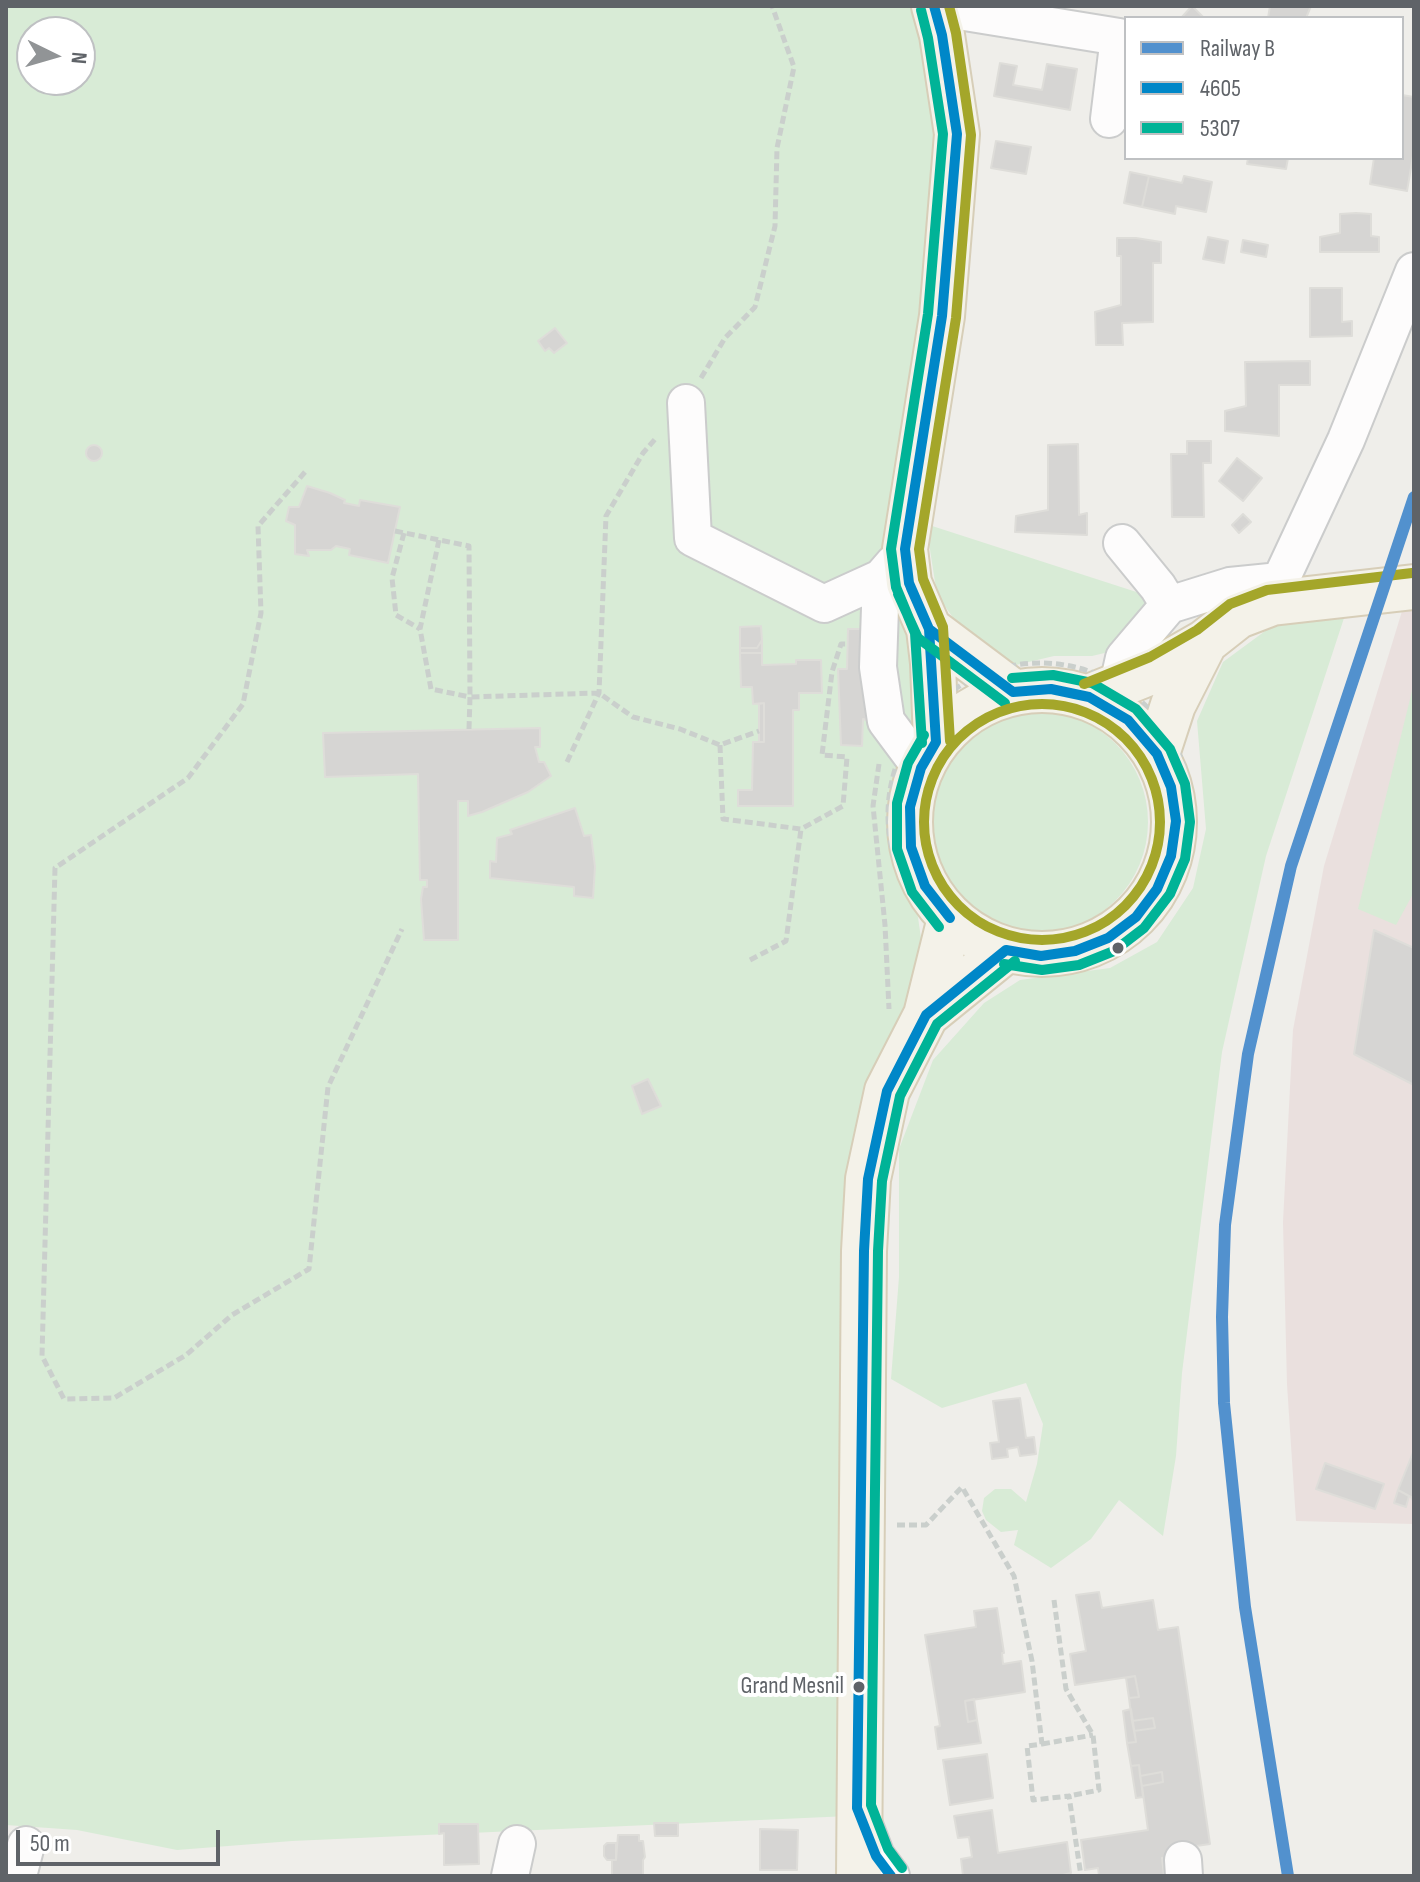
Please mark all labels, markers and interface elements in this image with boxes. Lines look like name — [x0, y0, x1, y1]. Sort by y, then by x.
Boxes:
north arrow — [16, 16, 96, 96]
legend — [1124, 16, 1404, 160]
text: Railway B — [1200, 34, 1275, 63]
text: N — [64, 51, 92, 65]
text: 4605 — [1200, 74, 1241, 103]
text: 5307 — [1200, 114, 1240, 143]
unlabelled marker — [1110, 940, 1126, 956]
place label: Grand Mesnil — [740, 1673, 844, 1701]
marker: Grand Mesnil — [851, 1679, 867, 1695]
scale bar — [20, 1814, 224, 1864]
text: 50 m — [30, 1829, 70, 1858]

